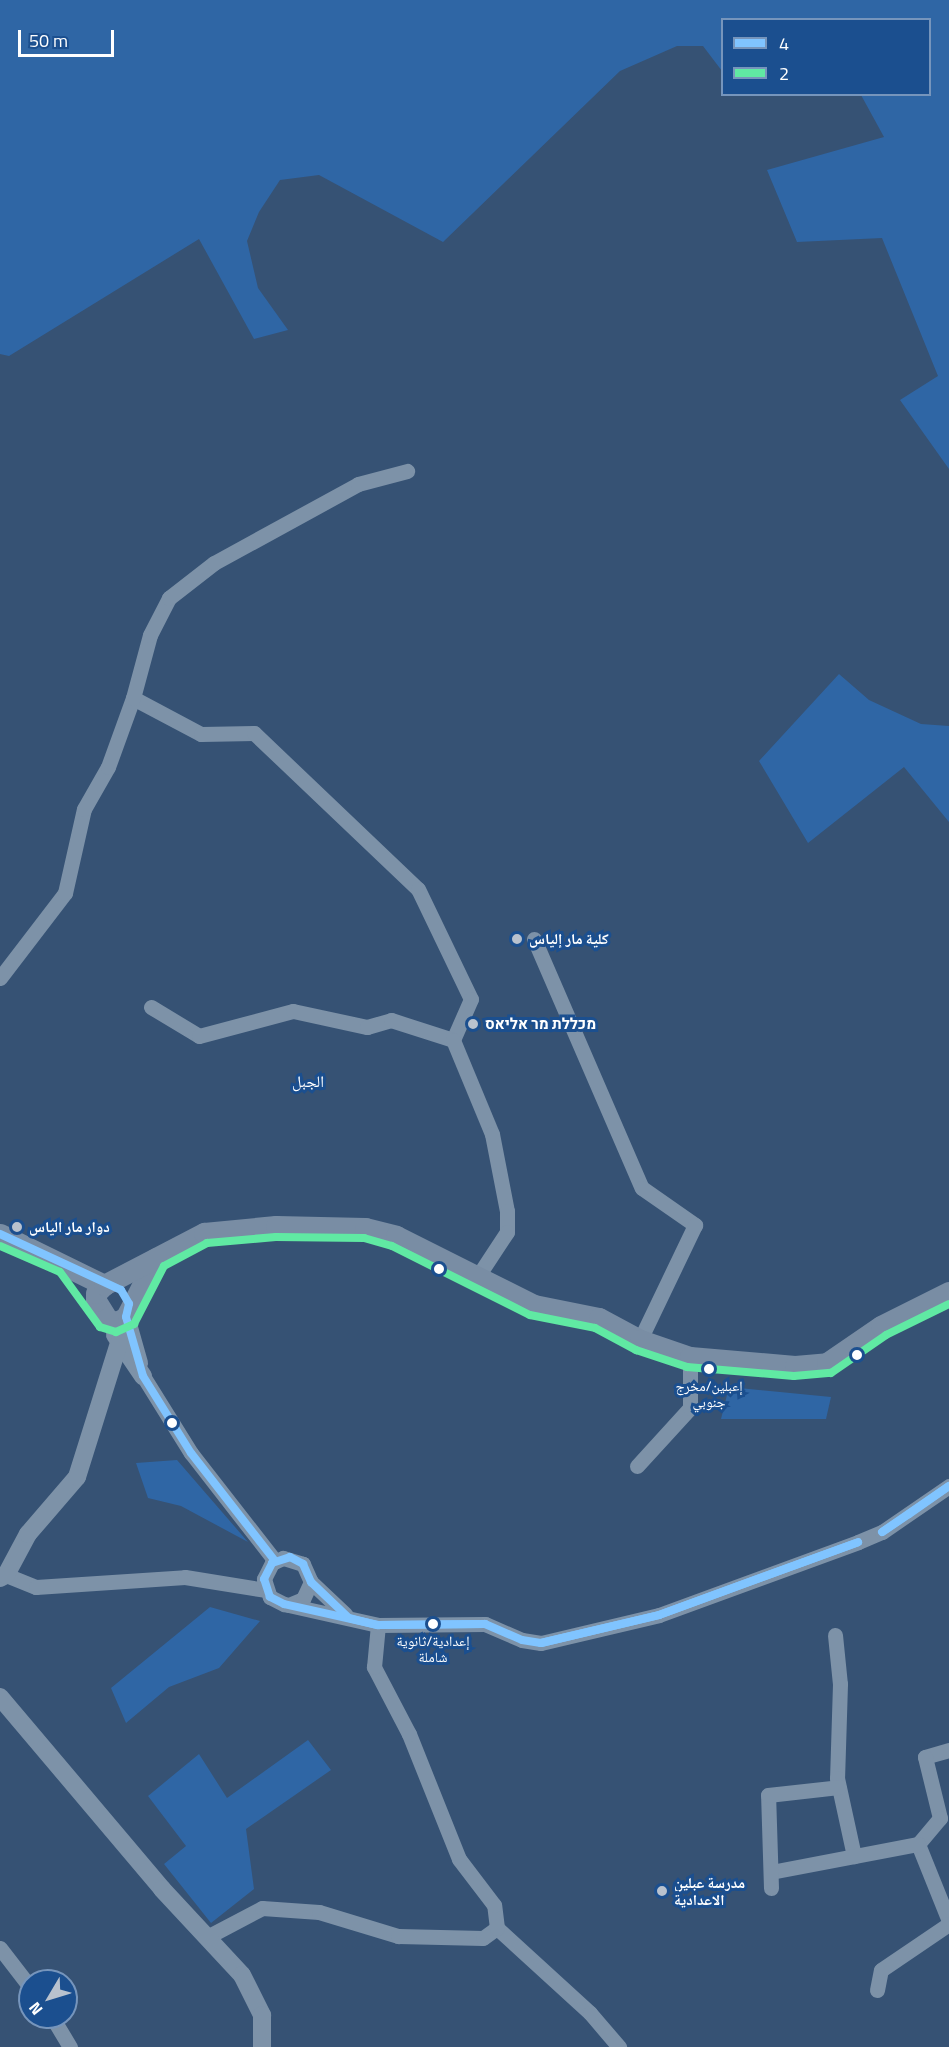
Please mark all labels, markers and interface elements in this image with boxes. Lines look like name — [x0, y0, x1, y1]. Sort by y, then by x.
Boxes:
scale bar — [21, 18, 117, 56]
legend — [721, 18, 931, 96]
text: 50 m — [29, 27, 68, 54]
text: 4 — [779, 30, 789, 57]
text: 2 — [779, 60, 789, 87]
place label: كلية مار إلياس — [529, 930, 609, 948]
marker: كلية مار إلياس — [510, 932, 524, 946]
place label: מכללת מר אליאס — [485, 1015, 596, 1033]
marker: מכללת מר אליאס — [466, 1017, 480, 1031]
district label: الجبل — [292, 1071, 324, 1091]
place label: دوار مار الياس — [29, 1218, 110, 1236]
marker: دوار مار الياس — [10, 1220, 24, 1234]
unlabelled marker — [433, 1263, 445, 1275]
unlabelled marker — [851, 1349, 863, 1361]
marker: إعبلين/مخرج جنوبي — [703, 1363, 715, 1375]
place label: إعبلين/مخرج جنوبي — [675, 1378, 743, 1410]
unlabelled marker — [166, 1417, 178, 1429]
marker: إعدادية/ثانوية شاملة — [427, 1618, 439, 1630]
place label: إعدادية/ثانوية شاملة — [397, 1633, 469, 1666]
place label: مدرسة عبلين الاعدادية — [674, 1873, 745, 1908]
marker: مدرسة عبلين الاعدادية — [655, 1884, 669, 1898]
north arrow — [18, 1969, 78, 2029]
text: N — [23, 1997, 48, 2021]

